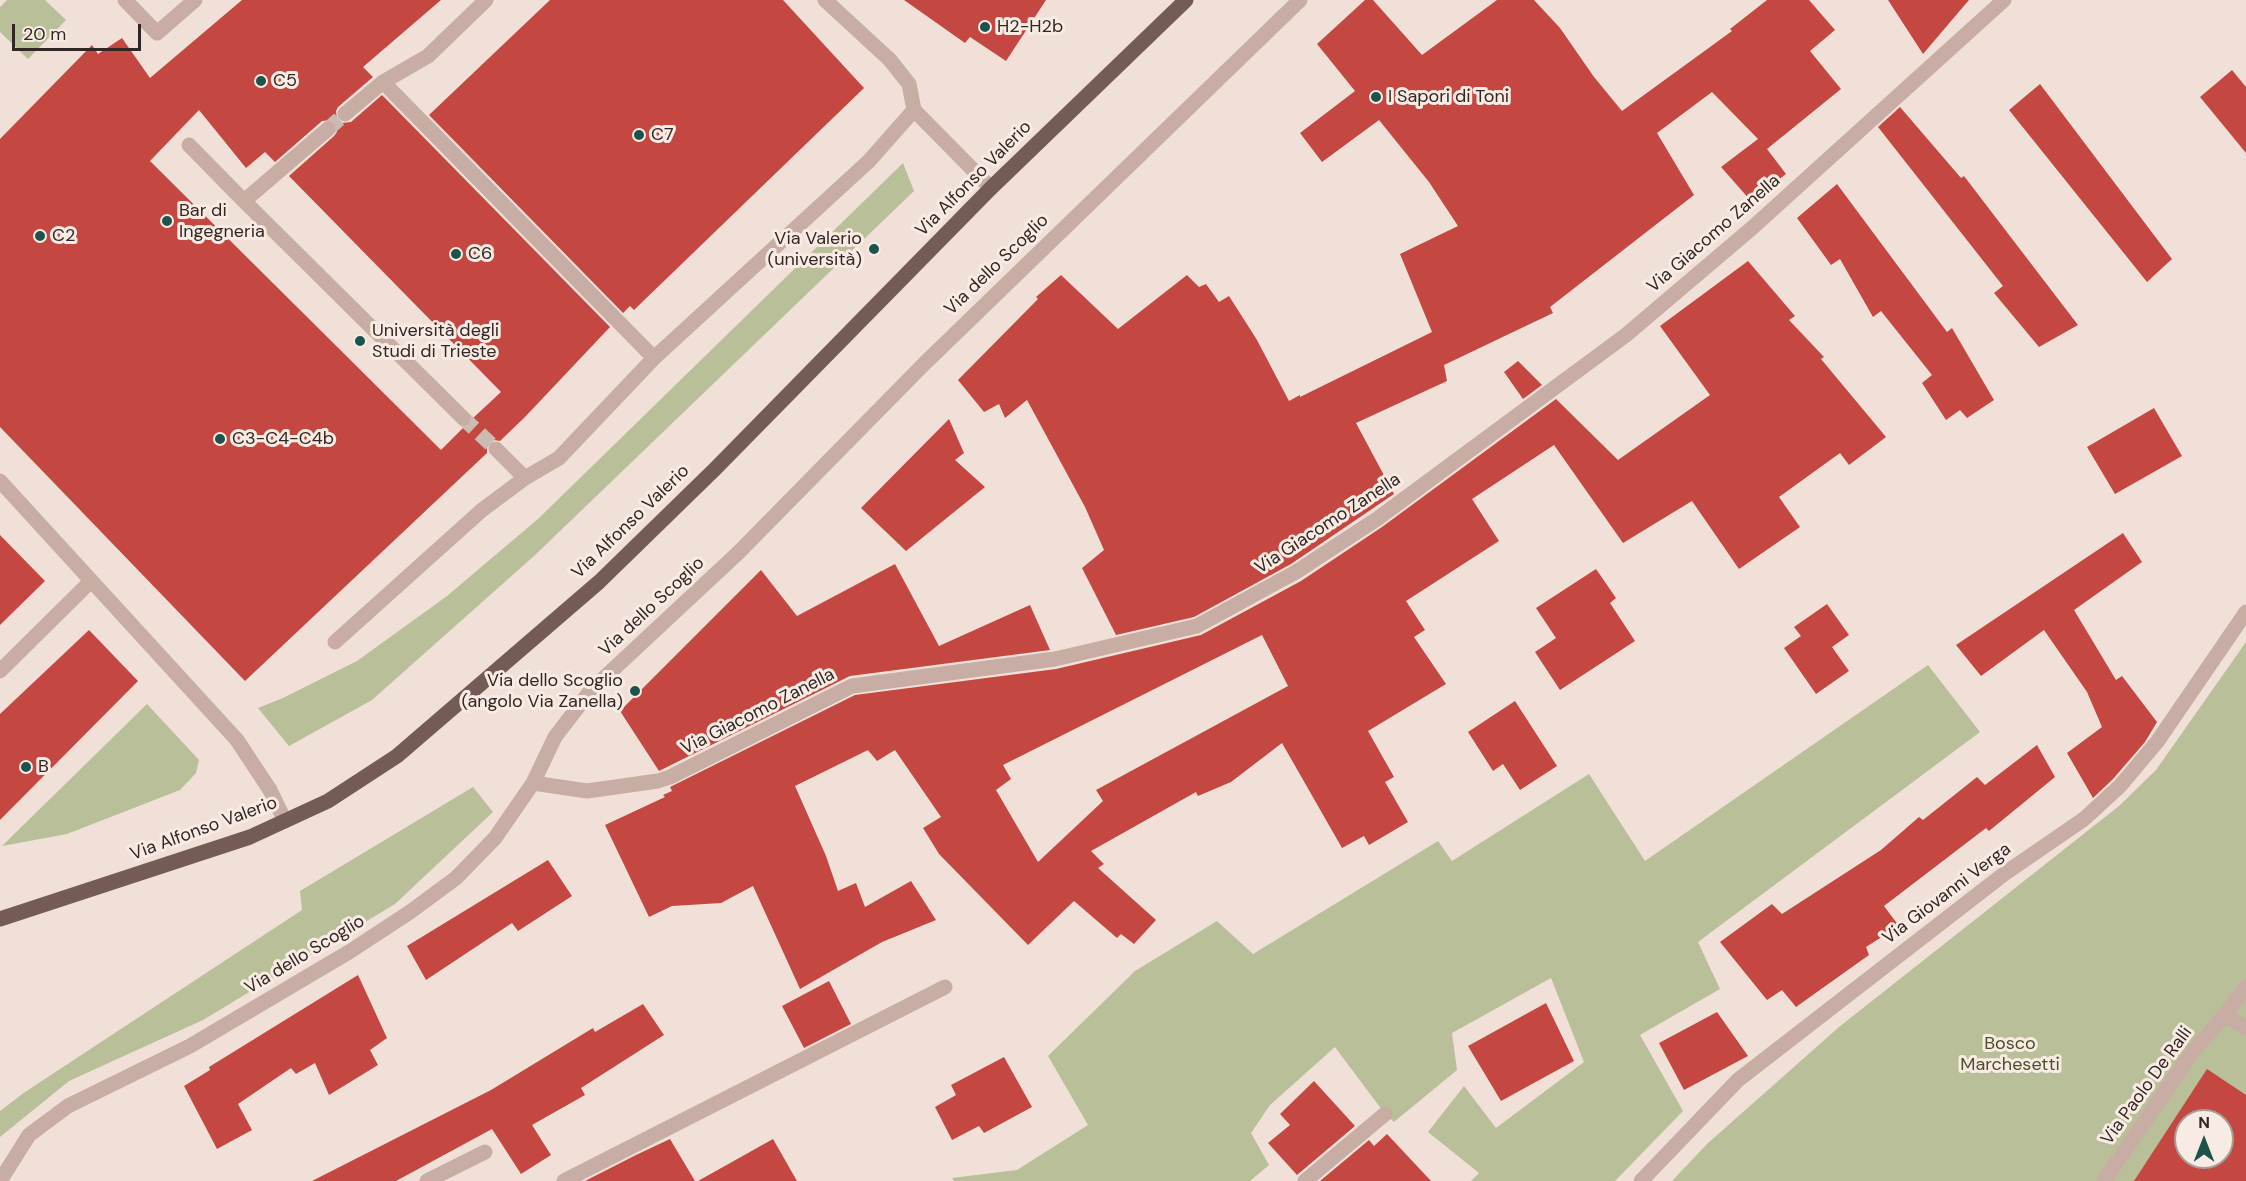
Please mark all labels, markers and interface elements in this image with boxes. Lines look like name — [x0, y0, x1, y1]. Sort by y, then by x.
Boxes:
scale bar — [15, 12, 144, 50]
place label: H2-H2b — [997, 16, 1063, 38]
marker: H2-H2b — [978, 20, 992, 34]
text: 20 m — [23, 22, 66, 46]
place label: C5 — [273, 70, 297, 92]
marker: C5 — [254, 74, 268, 88]
place label: I Sapori di Toni — [1388, 86, 1509, 108]
marker: I Sapori di Toni — [1369, 90, 1383, 104]
street label: Via Alfonso Valerio — [912, 117, 1036, 241]
place label: C7 — [651, 124, 674, 146]
marker: C7 — [632, 128, 646, 142]
street label: Via Giacomo Zanella — [1643, 170, 1785, 298]
place label: Bar di Ingegneria — [179, 200, 265, 242]
street label: Via dello Scoglio — [941, 210, 1053, 320]
marker: Bar di Ingegneria — [160, 214, 174, 228]
place label: C2 — [52, 225, 75, 247]
place label: Via Valerio (università) — [767, 228, 862, 270]
marker: C2 — [33, 229, 47, 243]
marker: Via Valerio (università) — [867, 242, 881, 256]
place label: C6 — [468, 243, 492, 265]
marker: C6 — [449, 247, 463, 261]
place label: Università degli Studi di Trieste — [372, 320, 499, 362]
marker: Università degli Studi di Trieste — [353, 334, 367, 348]
place label: C3-C4-C4b — [232, 428, 334, 450]
marker: C3-C4-C4b — [213, 432, 227, 446]
street label: Via Alfonso Valerio — [568, 460, 694, 584]
street label: Via Giacomo Zanella — [1251, 469, 1405, 579]
street label: Via dello Scoglio — [595, 553, 709, 661]
street label: Via Giacomo Zanella — [678, 664, 838, 760]
place label: Via dello Scoglio (angolo Via Zanella) — [462, 670, 623, 712]
marker: Via dello Scoglio (angolo Via Zanella) — [628, 684, 642, 698]
place label: B — [38, 756, 49, 778]
marker: B — [19, 760, 33, 774]
street label: Via Alfonso Valerio — [128, 792, 280, 866]
street label: Via Giovanni Verga — [1879, 839, 2015, 949]
street label: Via dello Scoglio — [241, 911, 369, 999]
street label: Via Paolo De Ralli — [2097, 1023, 2197, 1149]
park label: Bosco Marchesetti — [1960, 1033, 2060, 1076]
north arrow — [2174, 1109, 2234, 1169]
text: N — [2198, 1112, 2210, 1133]

